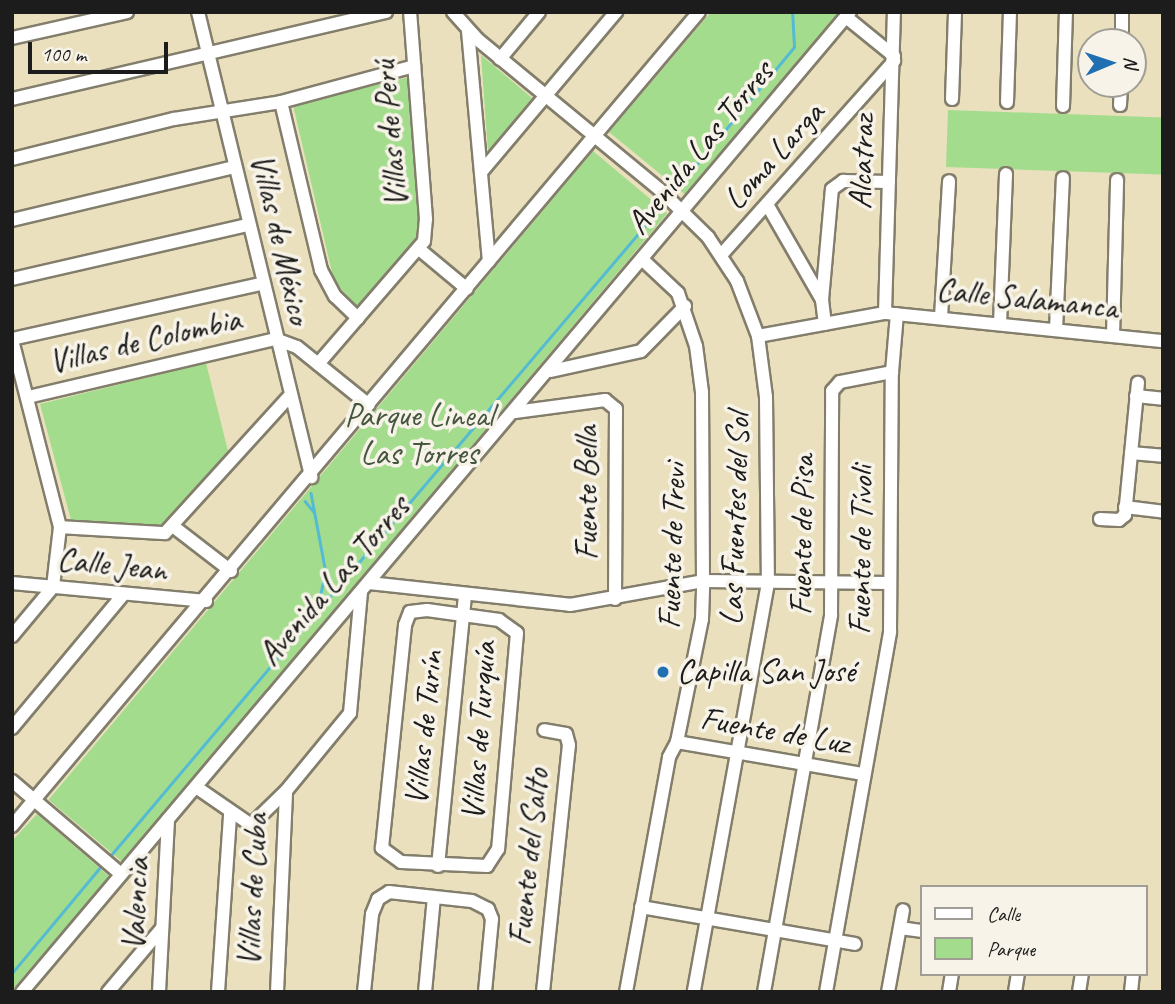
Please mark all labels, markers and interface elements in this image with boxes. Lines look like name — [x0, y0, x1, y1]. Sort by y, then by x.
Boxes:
scale bar — [32, 28, 172, 72]
north arrow — [1077, 28, 1147, 98]
text: 100 m — [41, 41, 86, 67]
street label: Avenida Las Torres — [618, 54, 782, 242]
text: N — [1119, 56, 1143, 69]
street label: Villas de Perú — [365, 59, 417, 209]
street label: Loma Larga — [716, 94, 832, 218]
street label: Alcatraz — [841, 114, 883, 210]
street label: Villas de México — [241, 150, 319, 328]
street label: Calle Salamanca — [934, 270, 1120, 328]
street label: Villas de Colombia — [44, 300, 246, 382]
park label: Parque Lineal Las Torres — [345, 396, 493, 474]
street label: Las Fuentes del Sol — [712, 413, 758, 625]
street label: Fuente Bella — [567, 426, 607, 560]
street label: Fuente de Pisa — [781, 455, 823, 615]
street label: Fuente de Trevi — [649, 462, 695, 630]
street label: Fuente de Tívoli — [840, 465, 882, 635]
street label: Avenida Las Torres — [250, 488, 418, 674]
street label: Calle Jean — [56, 540, 168, 590]
street label: Villas de Turquía — [453, 640, 505, 822]
street label: Villas de Turín — [396, 649, 452, 807]
place label: Capilla San José — [677, 652, 855, 692]
marker: Capilla San José — [655, 664, 671, 680]
street label: Fuente de Luz — [698, 698, 852, 764]
street label: Fuente del Salto — [500, 767, 558, 947]
street label: Villas de Cuba — [229, 813, 277, 967]
street label: Valencia — [114, 857, 158, 951]
legend — [920, 885, 1147, 976]
text: Calle — [987, 901, 1020, 927]
text: Parque — [987, 936, 1035, 962]

